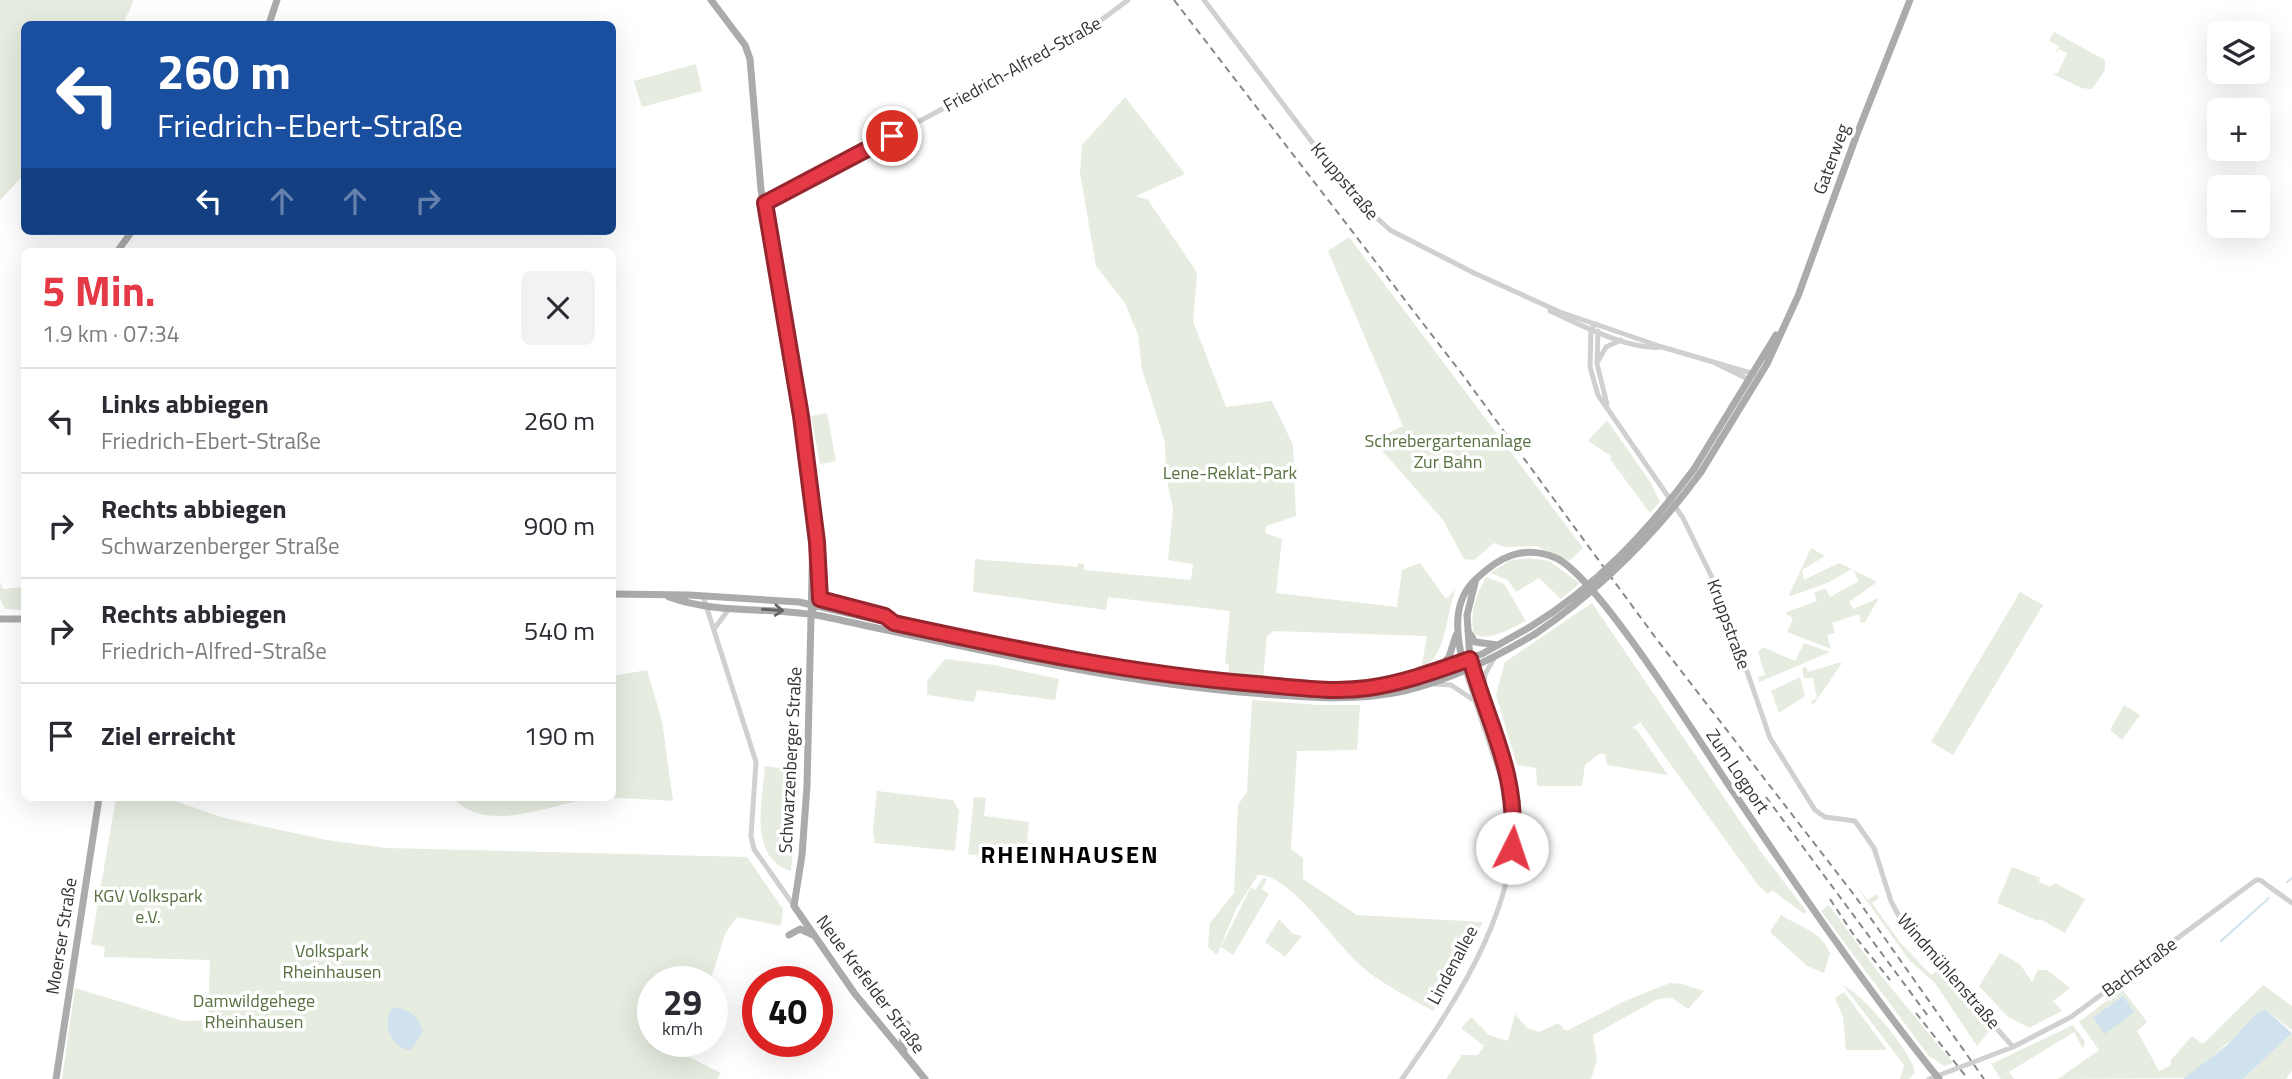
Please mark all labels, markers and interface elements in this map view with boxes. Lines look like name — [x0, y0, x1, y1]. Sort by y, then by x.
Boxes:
street label: Friedrich-Alfred-Straße — [938, 9, 1106, 119]
map controls — [2207, 21, 2270, 238]
button: layers — [2207, 21, 2270, 84]
text: 260 m — [157, 33, 291, 108]
icon: left — [42, 49, 133, 140]
button: + — [2207, 98, 2270, 161]
text: Friedrich-Ebert-Straße — [157, 101, 463, 149]
pin — [862, 106, 922, 166]
icon: arrive — [873, 117, 911, 155]
street label: Gaterweg — [1806, 120, 1856, 198]
street label: Kruppstraße — [1304, 136, 1386, 226]
button: − — [2207, 175, 2270, 238]
icon: left — [190, 182, 228, 220]
icon: ahead — [263, 182, 301, 220]
icon: ahead — [336, 182, 374, 220]
icon: right — [409, 182, 447, 220]
text: 5 Min. — [42, 258, 156, 322]
button: close — [521, 271, 595, 345]
text: 1.9 km · 07:34 — [42, 316, 180, 351]
text: Links abbiegen — [101, 384, 269, 423]
text: 260 m — [524, 401, 595, 440]
icon: left — [42, 402, 80, 440]
text: Friedrich-Ebert-Straße — [101, 423, 321, 458]
park label: Schrebergartenanlage Zur Bahn — [1365, 427, 1531, 475]
park label: Lene-Reklat-Park — [1163, 459, 1298, 486]
text: Rechts abbiegen — [101, 489, 287, 528]
text: 900 m — [524, 506, 595, 545]
icon: right — [42, 507, 80, 545]
text: Schwarzenberger Straße — [101, 528, 340, 563]
street label: Kruppstraße — [1700, 575, 1758, 673]
text: Rechts abbiegen — [101, 594, 287, 633]
one-way arrow — [762, 604, 784, 617]
text: 540 m — [524, 611, 595, 650]
icon: right — [42, 612, 80, 650]
text: Friedrich-Alfred-Straße — [101, 633, 327, 668]
street label: Schwarzenberger Straße — [772, 666, 808, 854]
text: Ziel erreicht — [101, 716, 236, 755]
text: 190 m — [524, 716, 595, 755]
icon: arrive — [42, 717, 80, 755]
street label: Zum Logport — [1700, 723, 1777, 819]
position arrow — [1475, 811, 1549, 885]
district label: RHEINHAUSEN — [980, 836, 1160, 872]
street label: Moerser Straße — [38, 876, 84, 996]
park label: KGV Volkspark e.V. — [93, 882, 203, 930]
street label: Windmühlenstraße — [1891, 907, 2007, 1035]
street label: Neue Krefelder Straße — [810, 909, 932, 1059]
street label: Lindenallee — [1420, 921, 1484, 1009]
street label: Bachstraße — [2096, 931, 2182, 1003]
park label: Volkspark Rheinhausen — [283, 937, 381, 985]
speed limit sign: 40 — [742, 966, 833, 1057]
text: 29 — [663, 975, 702, 1029]
park label: Damwildgehege Rheinhausen — [193, 987, 315, 1035]
text: km/h — [662, 1015, 703, 1042]

